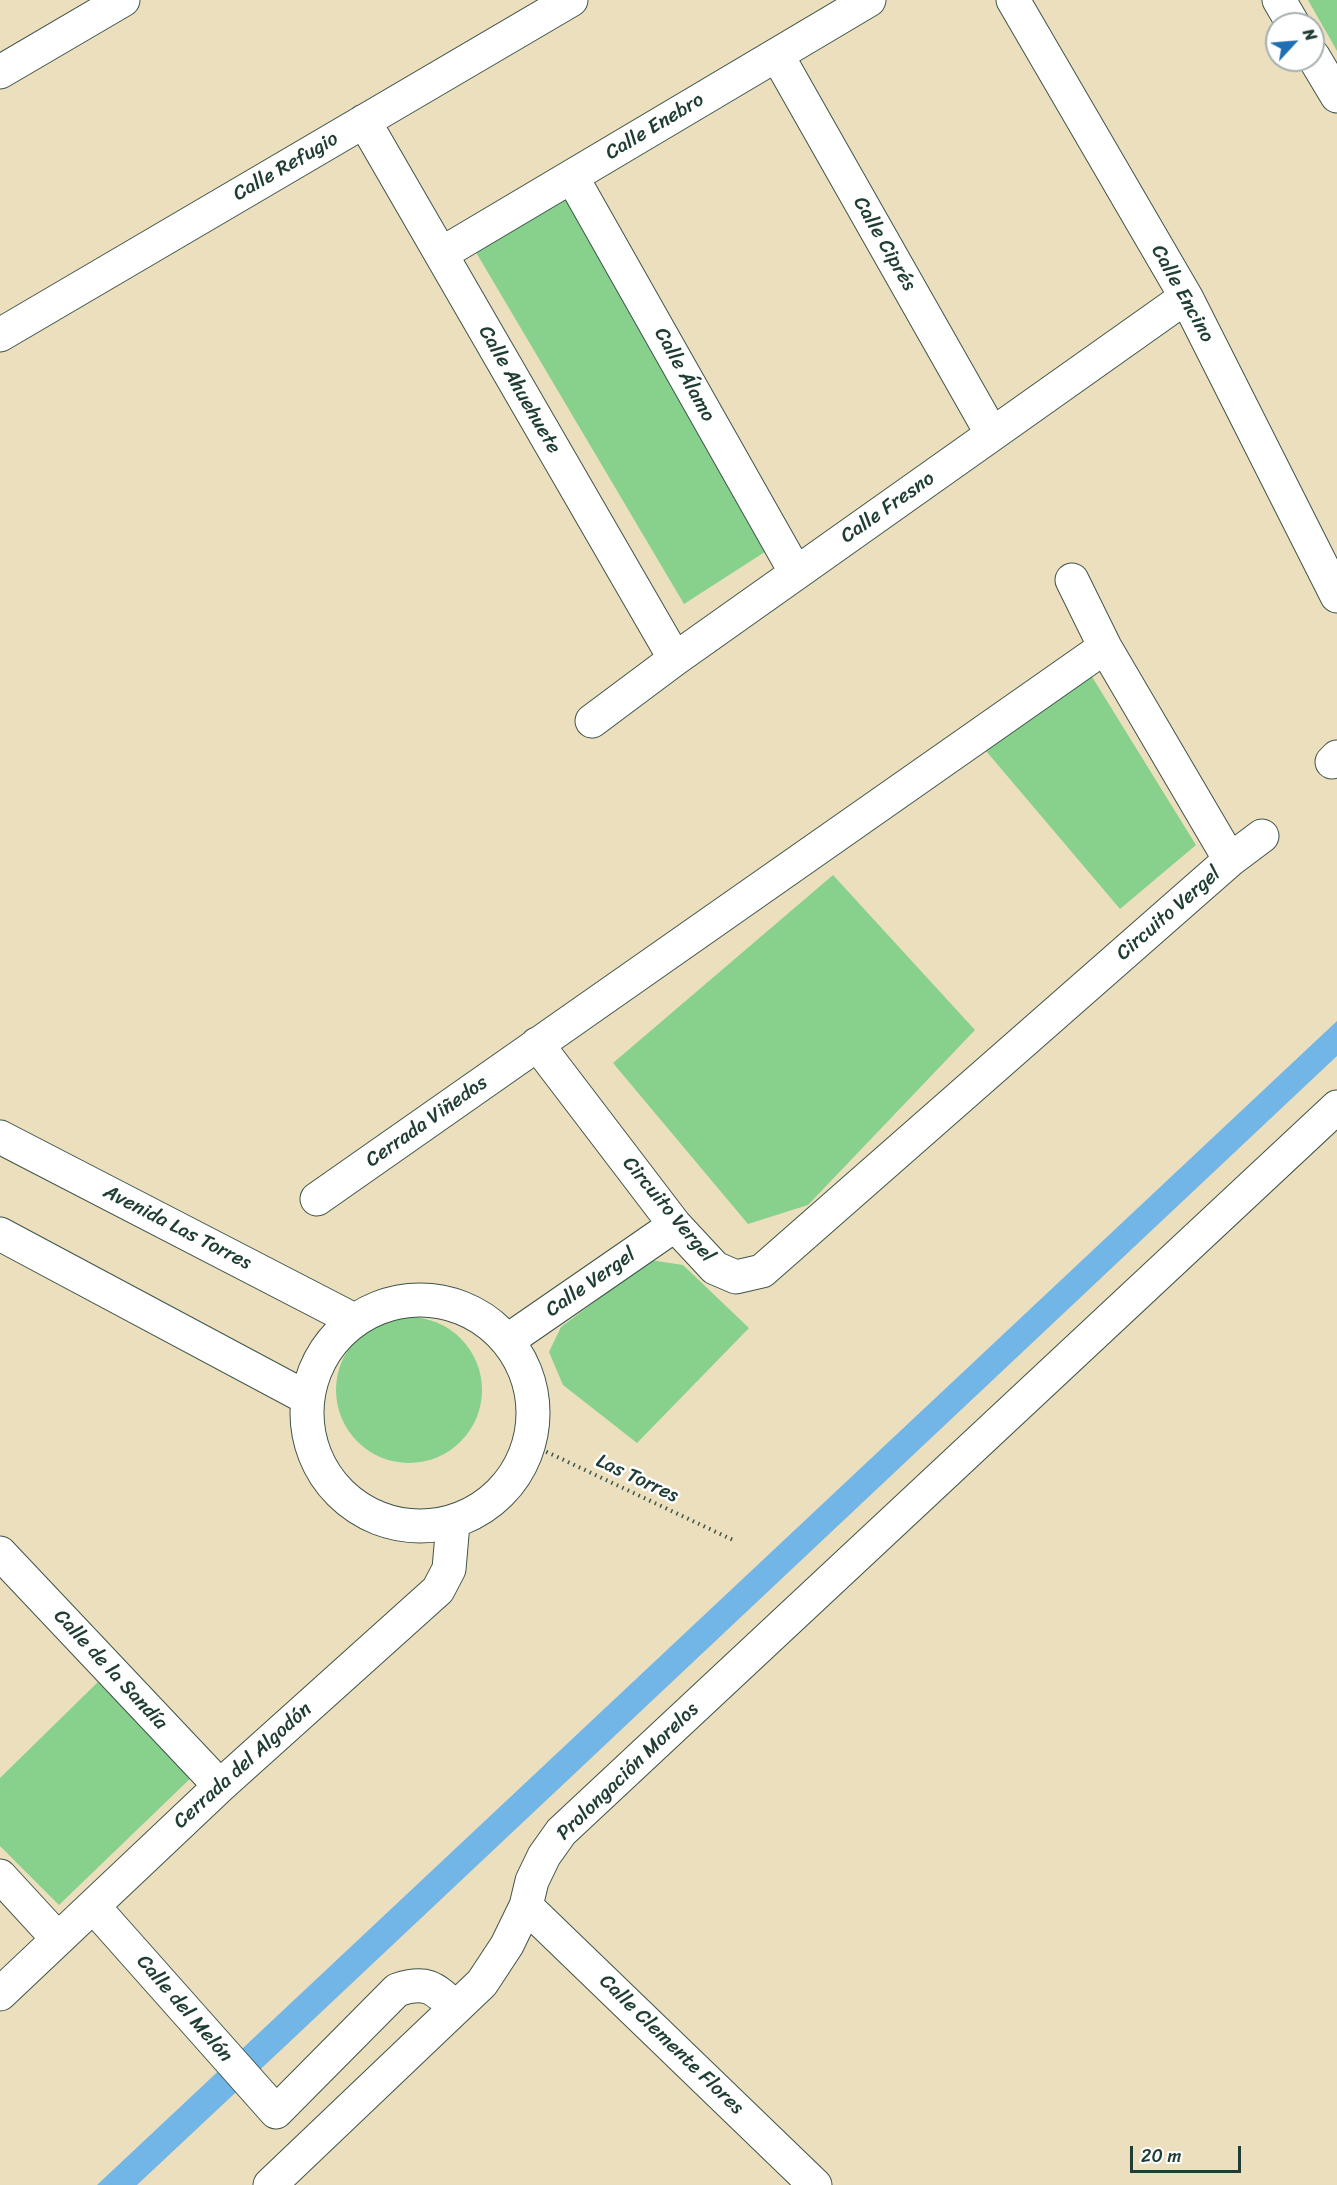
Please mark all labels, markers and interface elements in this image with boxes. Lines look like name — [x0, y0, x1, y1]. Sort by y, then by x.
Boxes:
north arrow — [1265, 12, 1325, 72]
text: N — [1294, 23, 1325, 46]
street label: Calle Enebro — [601, 88, 709, 166]
street label: Calle Refugio — [229, 127, 343, 207]
street label: Calle Ciprés — [847, 193, 921, 295]
street label: Calle Encino — [1145, 241, 1219, 347]
street label: Calle Ahuehuete — [473, 322, 565, 458]
street label: Calle Álamo — [648, 324, 720, 426]
street label: Calle Fresno — [836, 467, 940, 549]
street label: Circuito Vergel — [1112, 862, 1226, 966]
street label: Cerrada Viñedos — [362, 1071, 492, 1173]
street label: Circuito Vergel — [617, 1152, 719, 1268]
street label: Avenida Las Torres — [99, 1180, 255, 1276]
street label: Calle Vergel — [541, 1243, 641, 1323]
street label: Las Torres — [592, 1450, 682, 1508]
street label: Calle de la Sandía — [48, 1605, 172, 1735]
street label: Cerrada del Algodón — [169, 1698, 317, 1834]
street label: Prolongación Morelos — [552, 1698, 704, 1846]
street label: Calle del Melón — [131, 1950, 237, 2068]
street label: Calle Clemente Flores — [594, 1970, 748, 2120]
scale bar — [1133, 2134, 1244, 2172]
text: 20 m — [1141, 2140, 1181, 2172]

